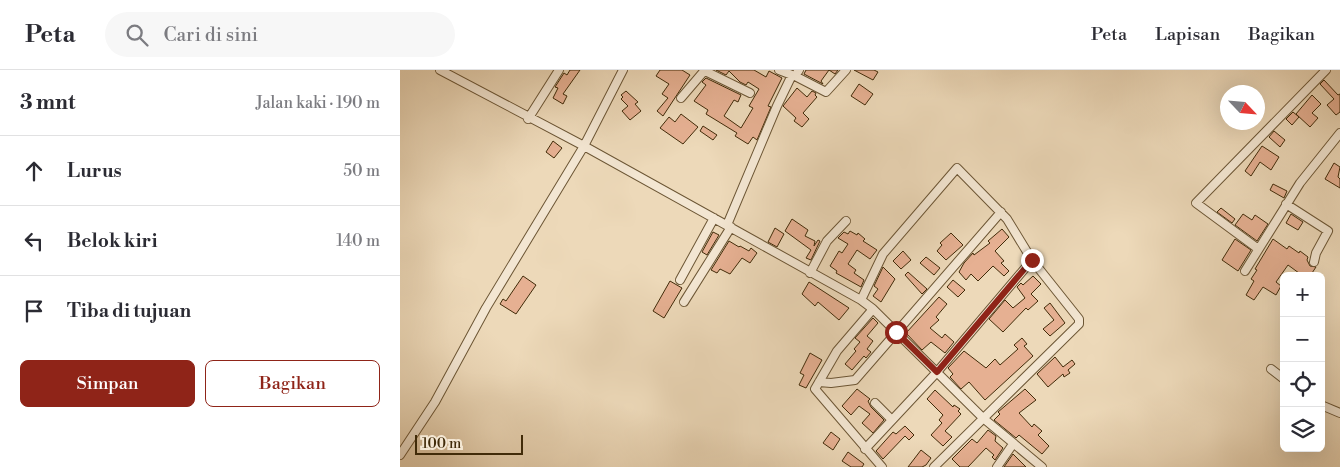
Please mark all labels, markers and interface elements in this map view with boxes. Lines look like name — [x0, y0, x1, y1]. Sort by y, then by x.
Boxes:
search box — [105, 12, 455, 57]
text: Peta — [25, 20, 75, 50]
icon: search — [123, 21, 151, 49]
text: Cari di sini — [163, 23, 258, 47]
text: Peta — [1091, 23, 1127, 46]
text: Lapisan — [1155, 23, 1220, 46]
text: Bagikan — [1248, 23, 1315, 46]
north arrow — [1220, 85, 1265, 130]
text: 3 mnt — [20, 90, 75, 116]
text: Jalan kaki · 190 m — [256, 93, 380, 113]
icon: ahead — [20, 157, 48, 185]
text: Lurus — [67, 159, 122, 183]
text: 50 m — [343, 161, 380, 181]
icon: left — [20, 227, 48, 255]
text: Belok kiri — [67, 229, 157, 253]
text: 140 m — [336, 231, 380, 251]
route end — [1021, 249, 1044, 272]
map controls — [1280, 272, 1325, 452]
button: + — [1280, 272, 1325, 317]
icon: arrive — [20, 297, 48, 325]
text: Tiba di tujuan — [67, 299, 191, 323]
button: − — [1280, 317, 1325, 362]
route start — [885, 321, 908, 344]
button: Simpan — [20, 360, 195, 407]
button: Bagikan — [205, 360, 380, 407]
button: locate — [1280, 362, 1325, 407]
button: layers — [1280, 407, 1325, 452]
scale bar — [415, 432, 522, 455]
text: 100 m — [422, 435, 461, 453]

